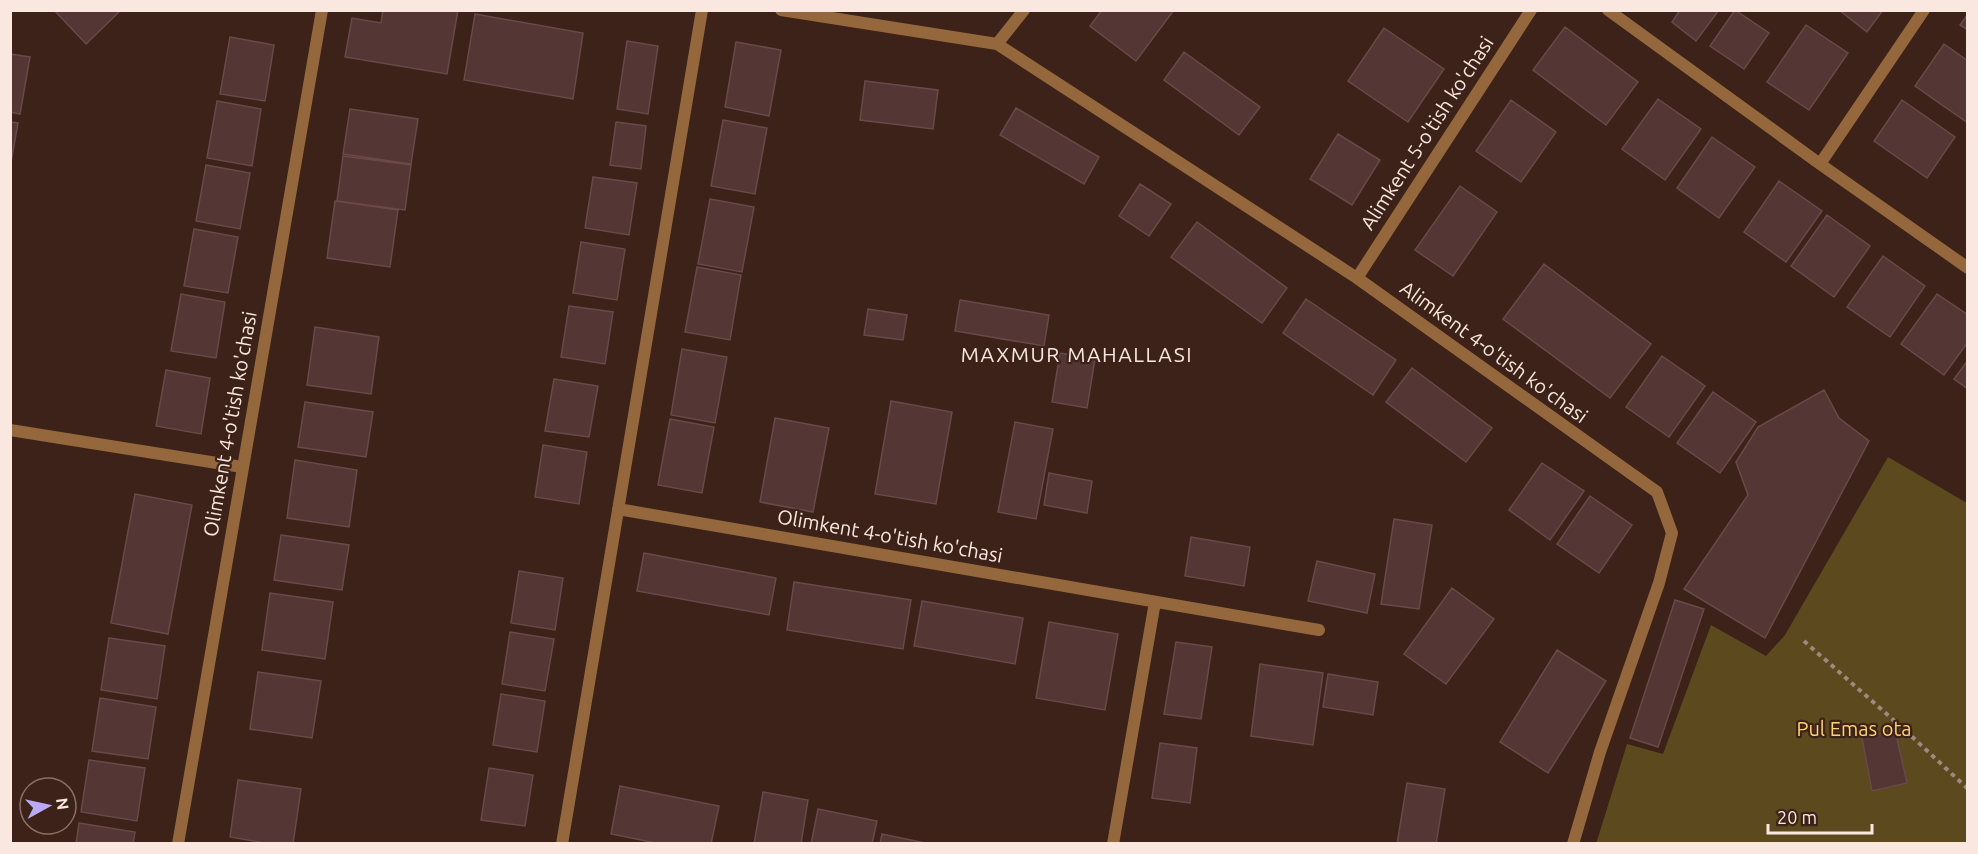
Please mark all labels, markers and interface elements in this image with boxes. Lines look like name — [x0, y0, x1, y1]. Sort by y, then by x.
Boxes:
street label: Alimkent 5-o'tish ko'chasi — [1355, 32, 1498, 234]
street label: Alimkent 4-o'tish ko'chasi — [1396, 276, 1592, 427]
street label: Olimkent 4-o'tish ko'chasi — [198, 309, 261, 538]
district label: MAXMUR MAHALLASI — [961, 342, 1193, 366]
street label: Olimkent 4-o'tish ko'chasi — [776, 504, 1005, 567]
park label: Pul Emas ota — [1796, 717, 1912, 740]
north arrow — [18, 776, 78, 836]
text: N — [53, 797, 73, 811]
scale bar — [1768, 797, 1872, 835]
text: 20 m — [1777, 807, 1817, 827]

